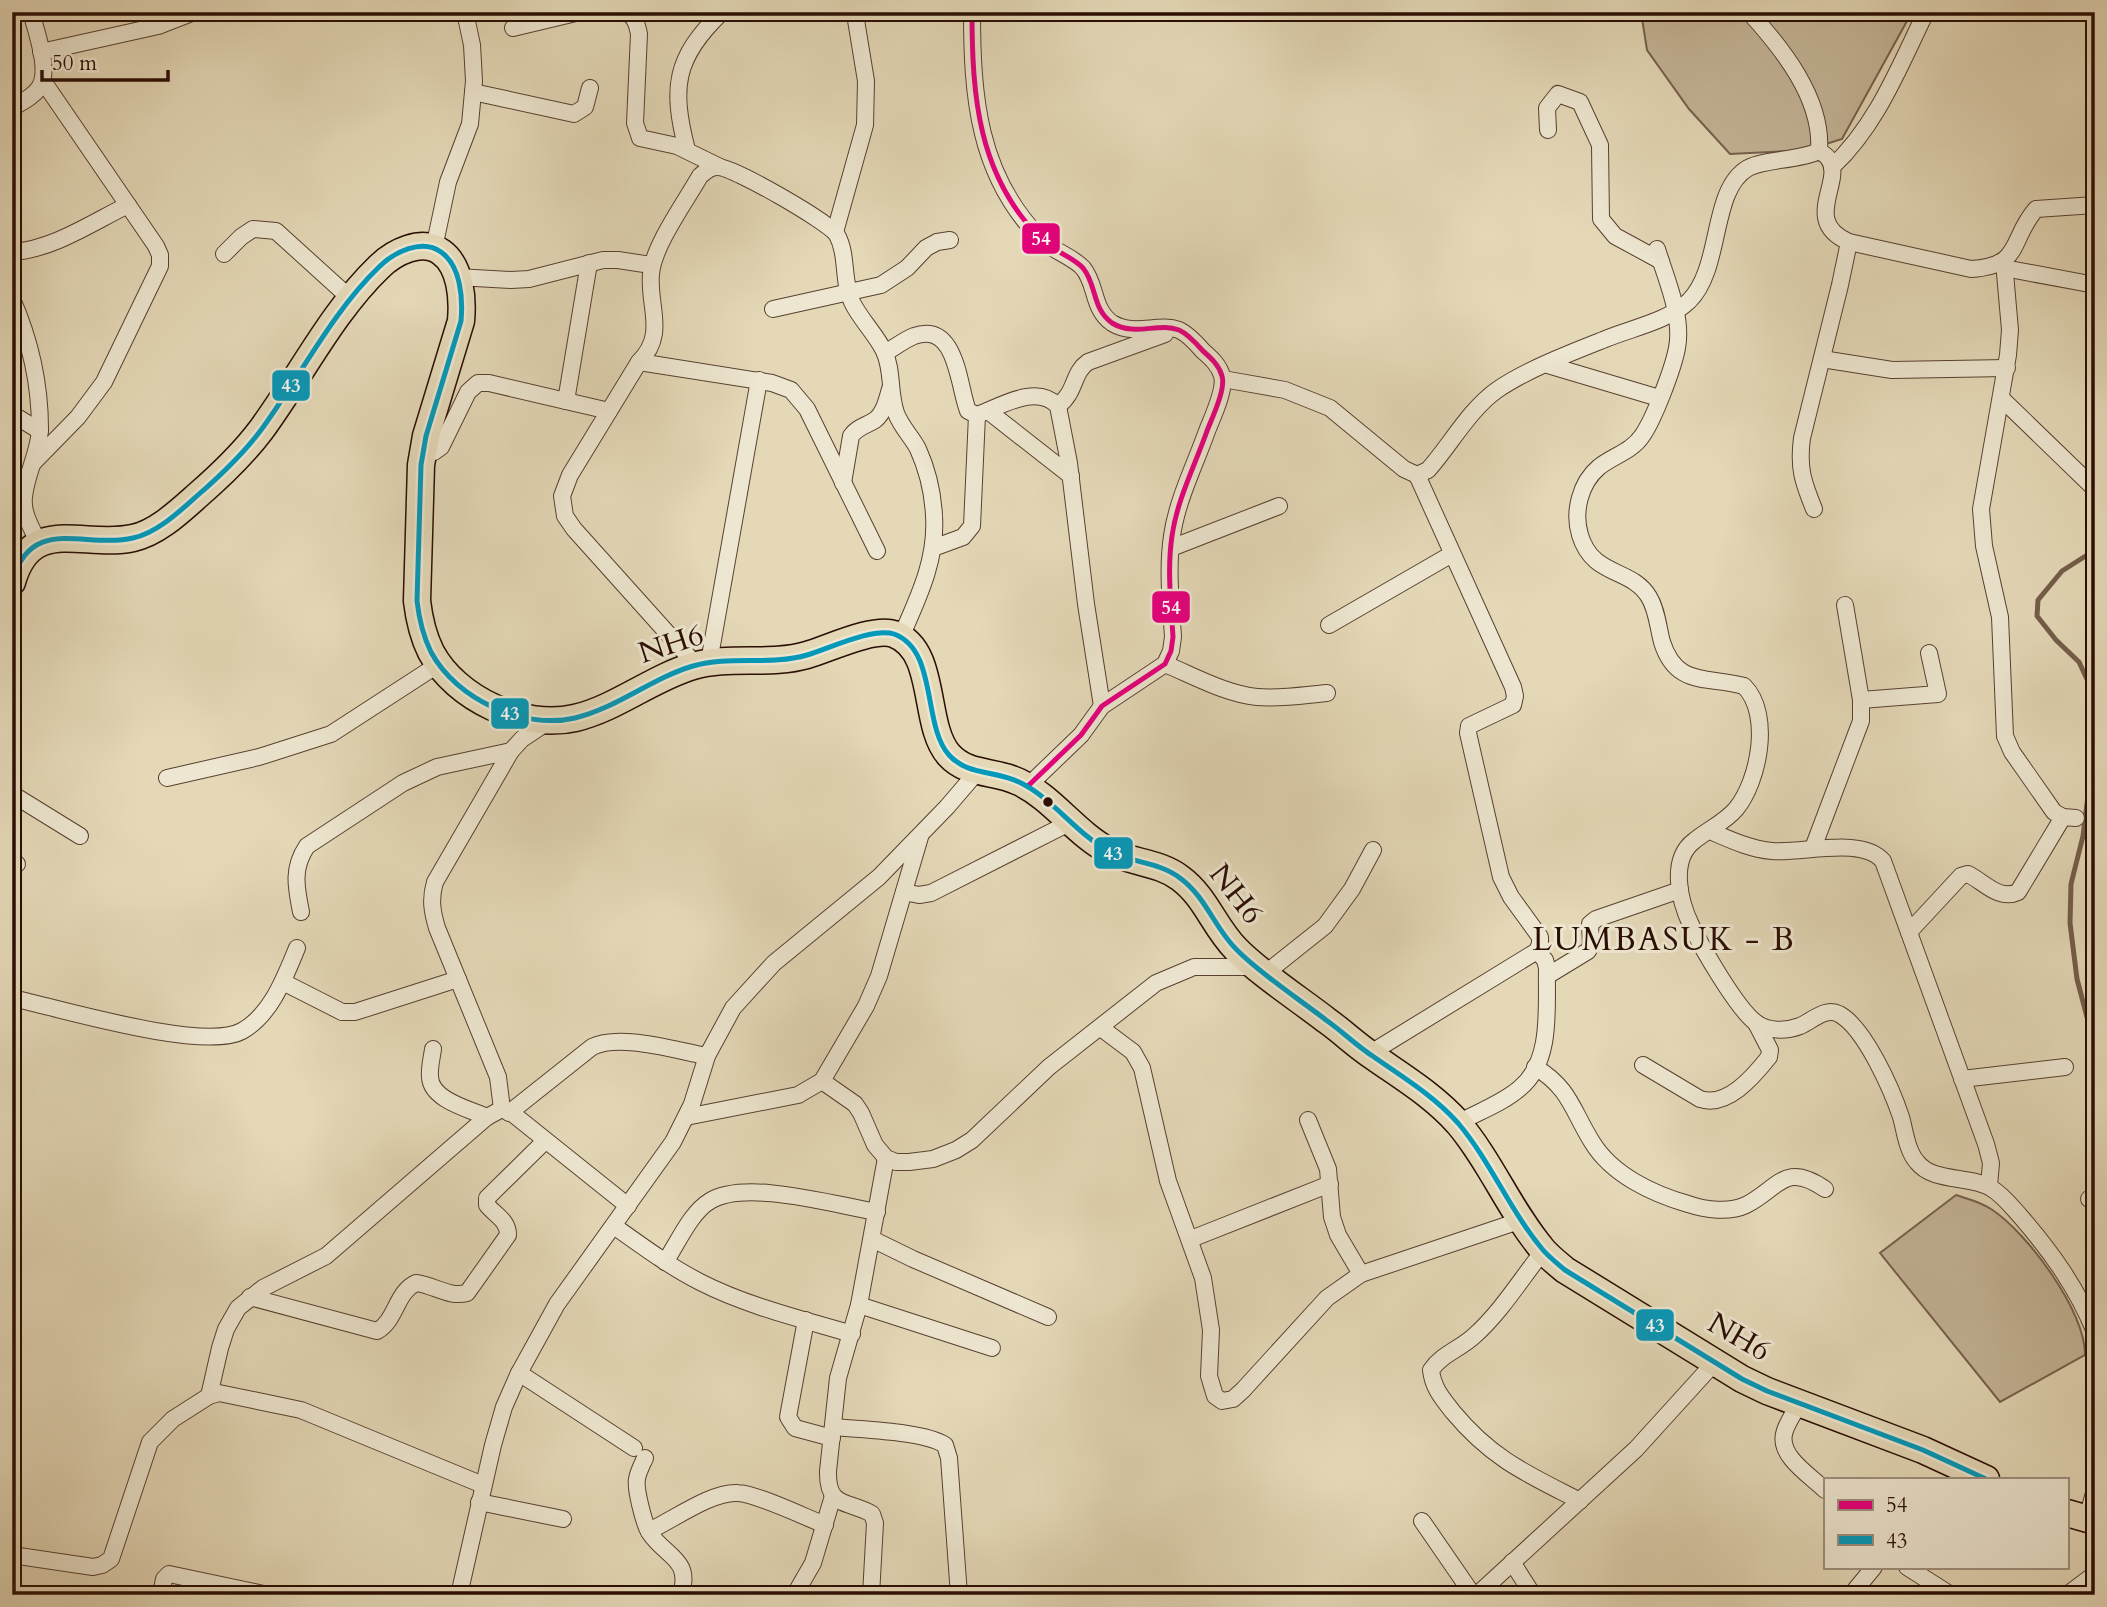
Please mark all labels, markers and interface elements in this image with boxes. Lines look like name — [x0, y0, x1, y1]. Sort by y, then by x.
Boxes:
scale bar — [42, 38, 168, 82]
text: 50 m — [52, 49, 97, 78]
line badge: 54 — [1021, 222, 1061, 255]
text: 54 — [1031, 226, 1051, 252]
line badge: 43 — [271, 369, 311, 402]
text: 43 — [281, 373, 301, 399]
line badge: 54 — [1151, 590, 1191, 624]
text: 54 — [1161, 595, 1181, 621]
street label: NH6 — [633, 614, 709, 674]
line badge: 43 — [490, 697, 530, 730]
text: 43 — [500, 701, 520, 727]
unlabelled marker — [1041, 795, 1055, 809]
line badge: 43 — [1093, 836, 1134, 870]
text: 43 — [1103, 841, 1123, 867]
street label: NH6 — [1200, 855, 1272, 933]
district label: LUMBASUK - B — [1532, 918, 1796, 962]
street label: NH6 — [1700, 1303, 1778, 1371]
line badge: 43 — [1635, 1308, 1675, 1342]
text: 43 — [1645, 1313, 1665, 1339]
legend — [1824, 1478, 2068, 1568]
text: 54 — [1886, 1491, 1908, 1520]
text: 43 — [1886, 1527, 1908, 1556]

